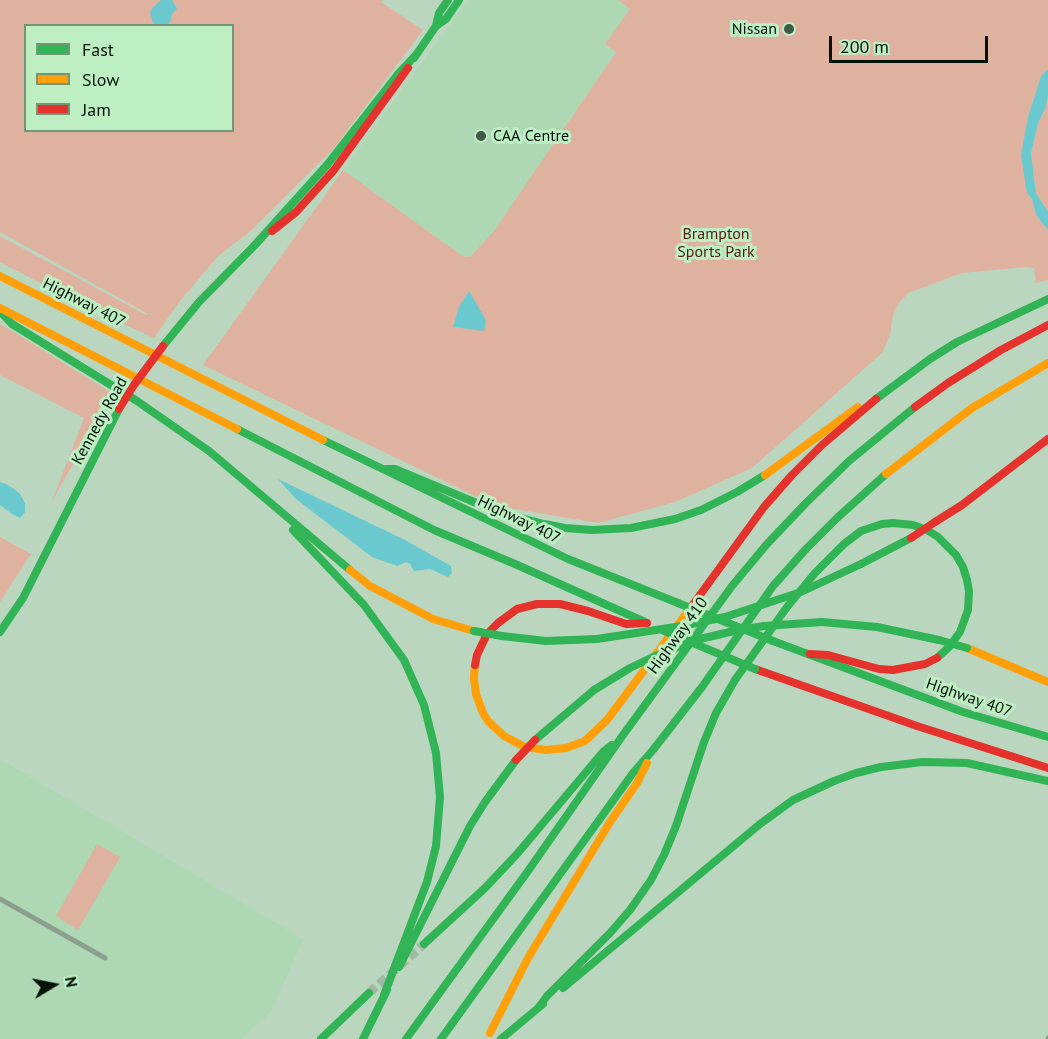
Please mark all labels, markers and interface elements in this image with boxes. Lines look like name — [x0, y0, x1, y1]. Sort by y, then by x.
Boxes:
place label: Nissan — [732, 19, 777, 39]
marker: Nissan — [782, 22, 796, 36]
legend — [24, 24, 234, 132]
scale bar — [832, 24, 991, 62]
text: 200 m — [840, 35, 889, 58]
text: Fast — [82, 38, 114, 61]
text: Slow — [82, 68, 120, 91]
text: Jam — [82, 98, 111, 121]
place label: CAA Centre — [493, 126, 569, 146]
marker: CAA Centre — [474, 129, 488, 143]
park label: Brampton Sports Park — [677, 224, 755, 262]
street label: Highway 407 — [40, 274, 128, 332]
street label: Kennedy Road — [68, 374, 132, 468]
street label: Highway 407 — [474, 492, 564, 548]
street label: Highway 410 — [644, 594, 712, 678]
street label: Highway 407 — [923, 674, 1015, 722]
north arrow — [24, 955, 84, 1015]
text: N — [61, 975, 82, 989]

